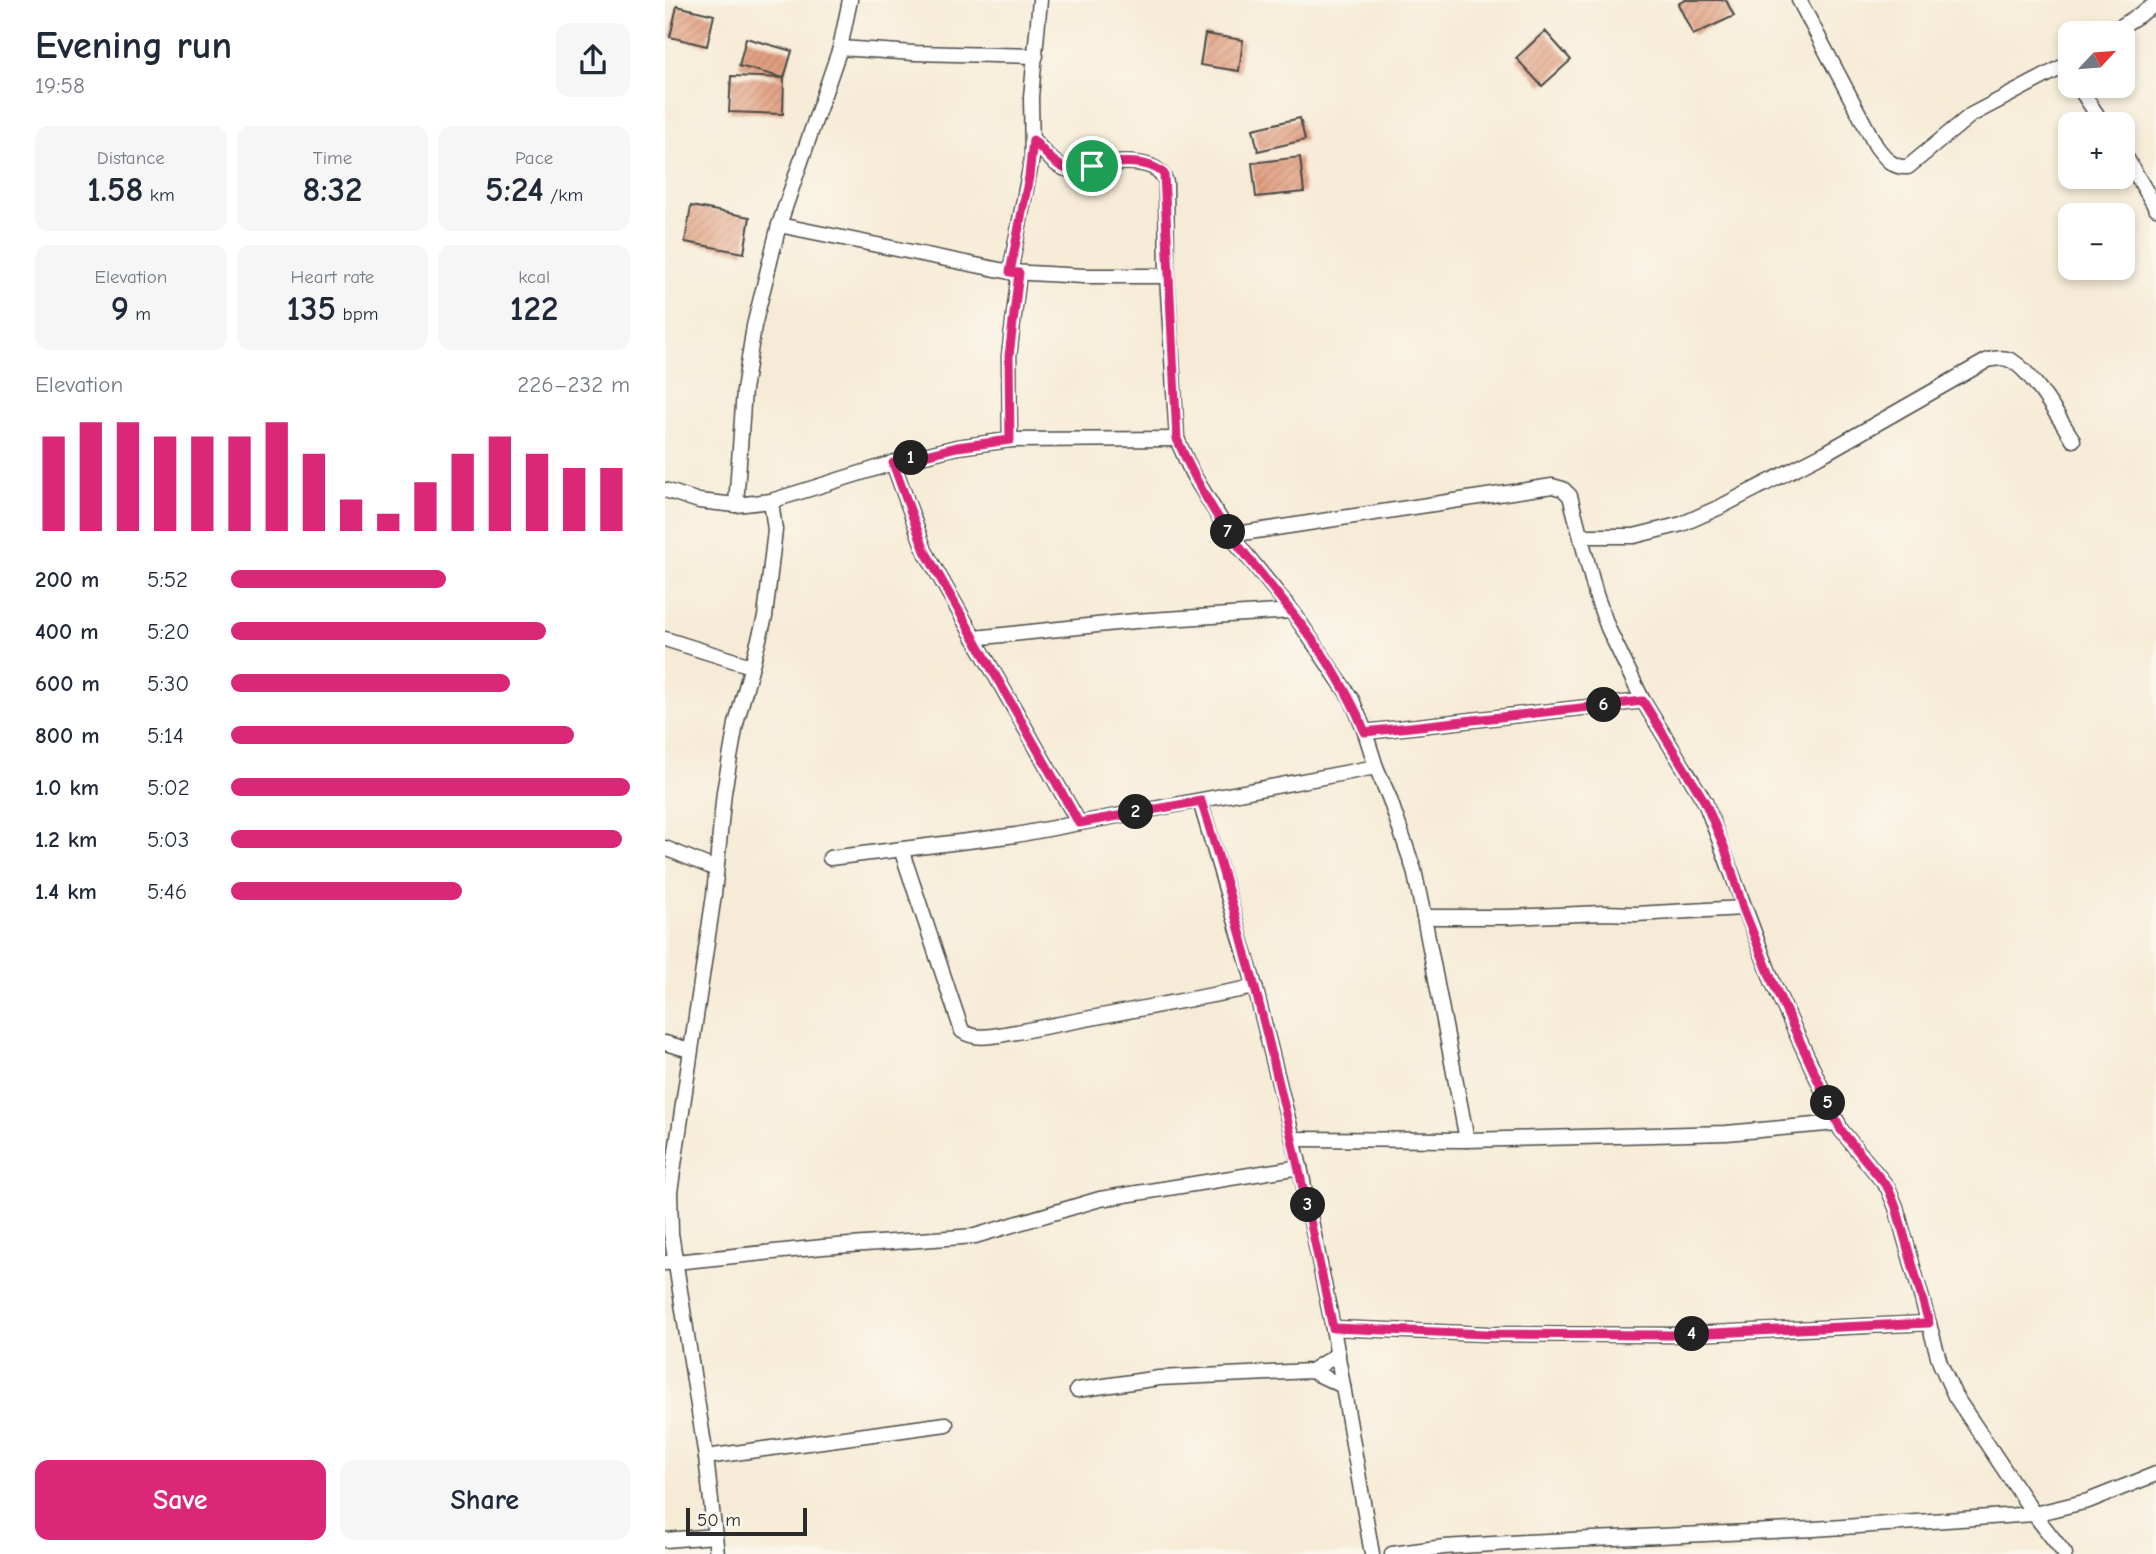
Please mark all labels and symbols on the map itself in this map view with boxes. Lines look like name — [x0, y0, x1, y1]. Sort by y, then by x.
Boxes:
north arrow — [2058, 21, 2135, 98]
pin — [1062, 136, 1122, 196]
pin: 1 — [894, 440, 929, 476]
pin: 7 — [1211, 514, 1245, 550]
pin: 6 — [1587, 688, 1621, 722]
pin: 2 — [1119, 794, 1154, 830]
pin: 5 — [1811, 1086, 1845, 1120]
pin: 3 — [1291, 1188, 1325, 1222]
pin: 4 — [1675, 1316, 1709, 1352]
scale bar — [686, 1505, 807, 1537]

